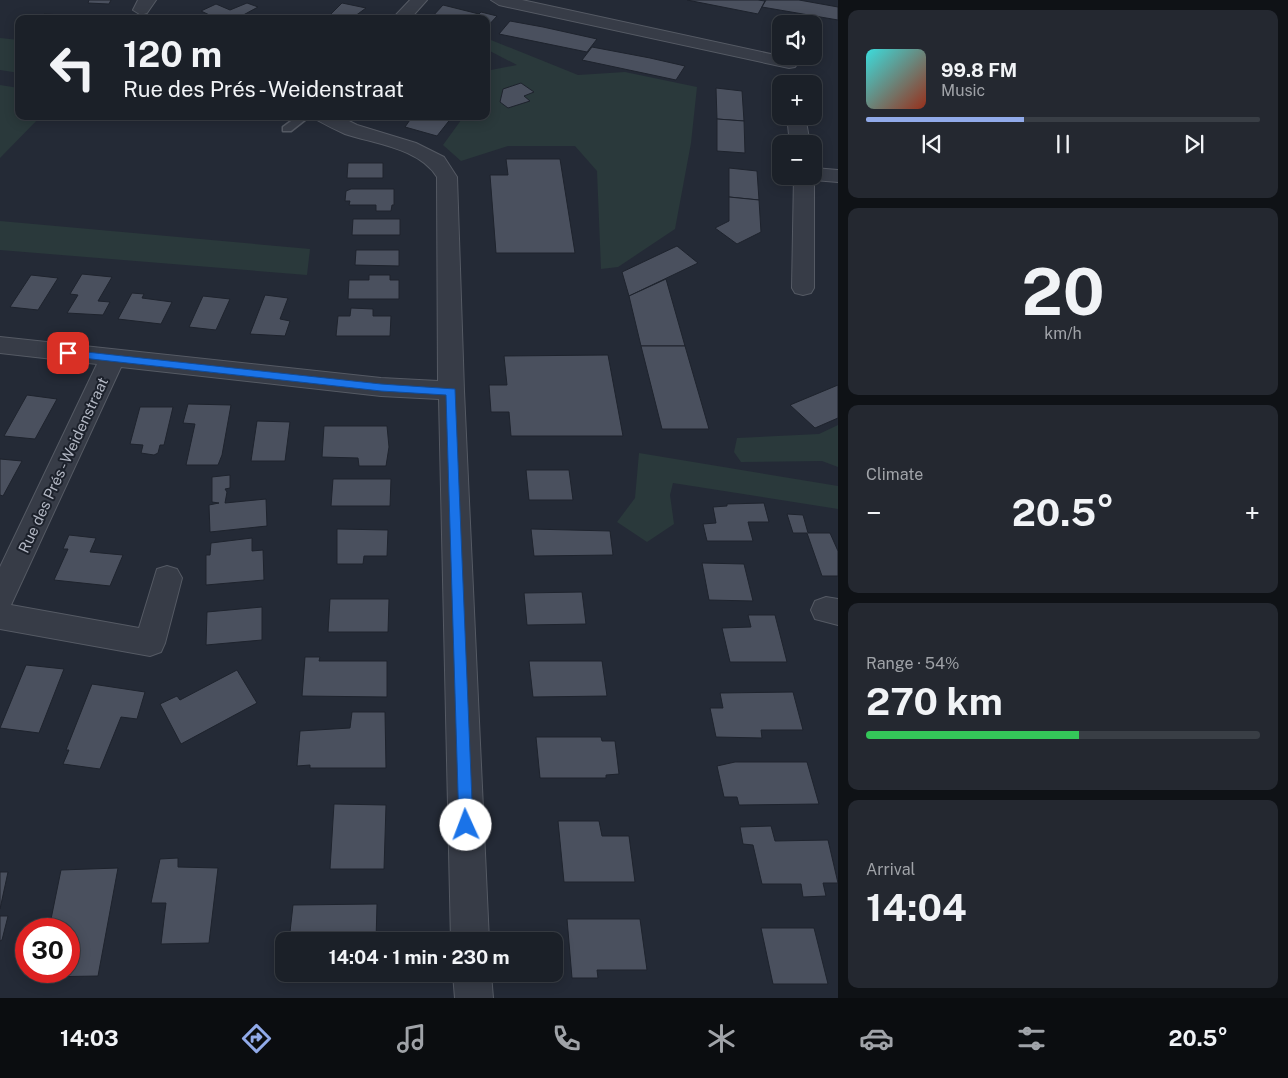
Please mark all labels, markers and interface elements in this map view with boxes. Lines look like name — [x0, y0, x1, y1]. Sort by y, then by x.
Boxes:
map controls — [772, 15, 822, 185]
button: sound — [772, 15, 822, 65]
text: 120 m — [123, 34, 222, 75]
icon: left — [40, 35, 105, 100]
text: 99.8 FM — [941, 59, 1017, 81]
button: + — [772, 75, 822, 125]
text: Rue des Prés - Weidenstraat — [123, 76, 404, 102]
text: Music — [941, 81, 985, 100]
icon: previous — [918, 130, 946, 158]
icon: pause — [1049, 130, 1077, 158]
icon: next — [1180, 130, 1208, 158]
button: − — [772, 135, 822, 185]
text: 20 — [1021, 253, 1105, 330]
text: km/h — [1044, 324, 1082, 343]
pin — [47, 332, 89, 374]
icon: arrive — [54, 339, 82, 367]
street label: Rue des Prés - Weidenstraat — [15, 374, 111, 555]
text: Climate — [866, 465, 923, 484]
text: 20.5° — [1012, 490, 1114, 535]
text: − — [866, 496, 882, 529]
text: + — [1244, 496, 1260, 529]
text: Range · 54% — [866, 654, 960, 673]
text: 270 km — [866, 679, 1003, 724]
position arrow — [439, 798, 491, 850]
text: Arrival — [866, 860, 915, 879]
text: 14:04 — [866, 885, 967, 930]
speed limit sign: 30 — [15, 918, 80, 983]
text: 14:04 · 1 min · 230 m — [328, 946, 510, 968]
icon: directions — [239, 1021, 274, 1056]
icon: music — [394, 1021, 429, 1056]
icon: phone — [549, 1021, 584, 1056]
icon: climate — [704, 1021, 739, 1056]
icon: car — [859, 1021, 894, 1056]
icon: filters — [1014, 1021, 1049, 1056]
text: 14:03 — [60, 1025, 119, 1051]
text: 20.5° — [1169, 1025, 1228, 1051]

